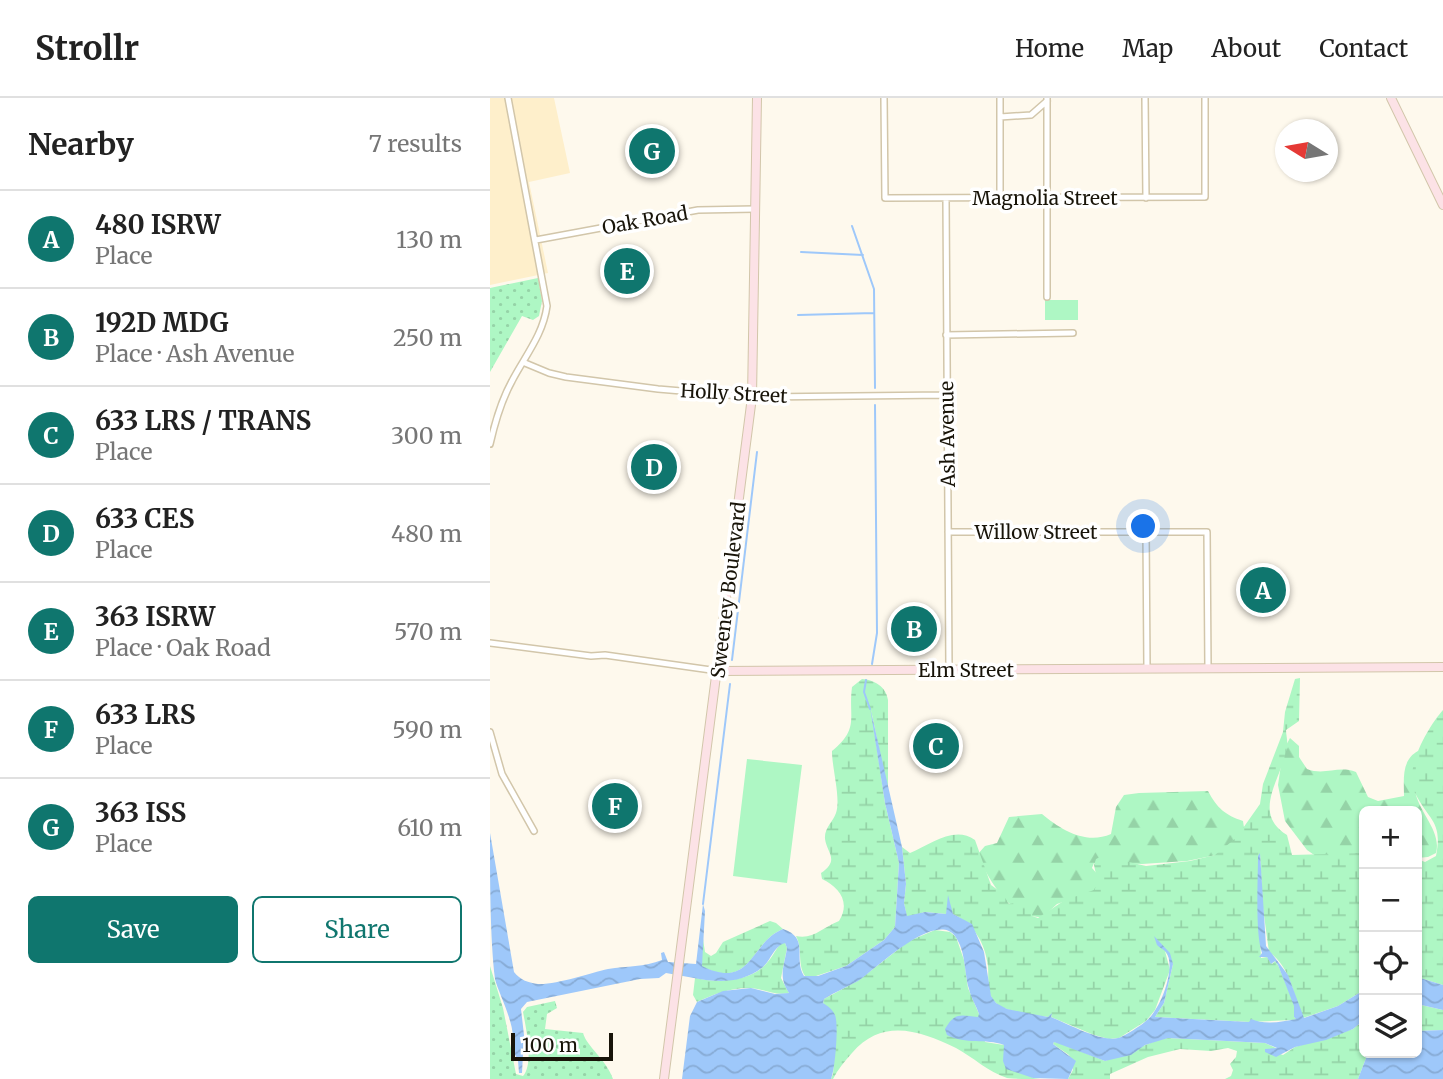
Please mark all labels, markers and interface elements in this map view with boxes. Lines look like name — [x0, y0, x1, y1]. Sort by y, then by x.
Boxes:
text: Strollr — [35, 28, 139, 69]
text: Home — [1015, 33, 1084, 64]
text: Map — [1122, 33, 1173, 64]
text: About — [1211, 33, 1281, 64]
text: Contact — [1319, 33, 1408, 64]
north arrow — [1275, 119, 1338, 182]
text: Nearby — [28, 125, 134, 163]
pin: G — [629, 125, 675, 177]
text: 7 results — [369, 129, 462, 158]
street label: Magnolia Street — [972, 186, 1118, 210]
street label: Oak Road — [600, 201, 690, 239]
text: 480 ISRW — [95, 208, 221, 241]
text: A — [43, 225, 59, 254]
text: 130 m — [396, 225, 462, 254]
text: Place — [95, 241, 152, 270]
pin: E — [604, 245, 650, 297]
text: 192D MDG — [95, 306, 228, 339]
text: B — [43, 323, 59, 352]
text: 250 m — [393, 323, 462, 352]
text: Place · Ash Avenue — [95, 339, 295, 368]
street label: Holly Street — [680, 378, 789, 408]
street label: Ash Avenue — [934, 381, 960, 488]
text: 633 LRS / TRANS — [95, 404, 311, 437]
text: C — [43, 421, 59, 450]
text: 300 m — [391, 421, 462, 450]
text: Place — [95, 437, 152, 466]
pin: D — [631, 441, 677, 493]
street label: Sweeney Boulevard — [705, 500, 751, 680]
text: 633 CES — [95, 502, 194, 535]
your location — [1126, 509, 1160, 543]
text: D — [42, 519, 60, 548]
text: 480 m — [391, 519, 462, 548]
street label: Willow Street — [974, 520, 1098, 544]
text: Place — [95, 535, 152, 564]
pin: A — [1240, 564, 1286, 616]
text: 363 ISRW — [95, 600, 215, 633]
pin: B — [891, 603, 937, 655]
text: E — [43, 617, 59, 646]
text: 570 m — [394, 617, 462, 646]
text: Place · Oak Road — [95, 633, 271, 662]
street label: Elm Street — [918, 658, 1015, 682]
text: 633 LRS — [95, 698, 195, 731]
text: F — [44, 715, 58, 744]
text: 590 m — [392, 715, 462, 744]
pin: C — [913, 720, 959, 772]
text: Place — [95, 731, 152, 760]
pin: F — [592, 780, 638, 832]
text: 363 ISS — [95, 796, 186, 829]
map controls — [1359, 806, 1422, 1058]
button: + — [1359, 806, 1422, 869]
text: G — [43, 813, 59, 842]
text: 610 m — [397, 813, 462, 842]
text: Place — [95, 829, 152, 858]
button: − — [1359, 869, 1422, 932]
button: Save — [28, 896, 238, 963]
button: Share — [252, 896, 462, 963]
button: locate — [1359, 932, 1422, 995]
button: layers — [1359, 995, 1422, 1058]
scale bar — [511, 1030, 612, 1062]
text: 100 m — [522, 1033, 578, 1057]

